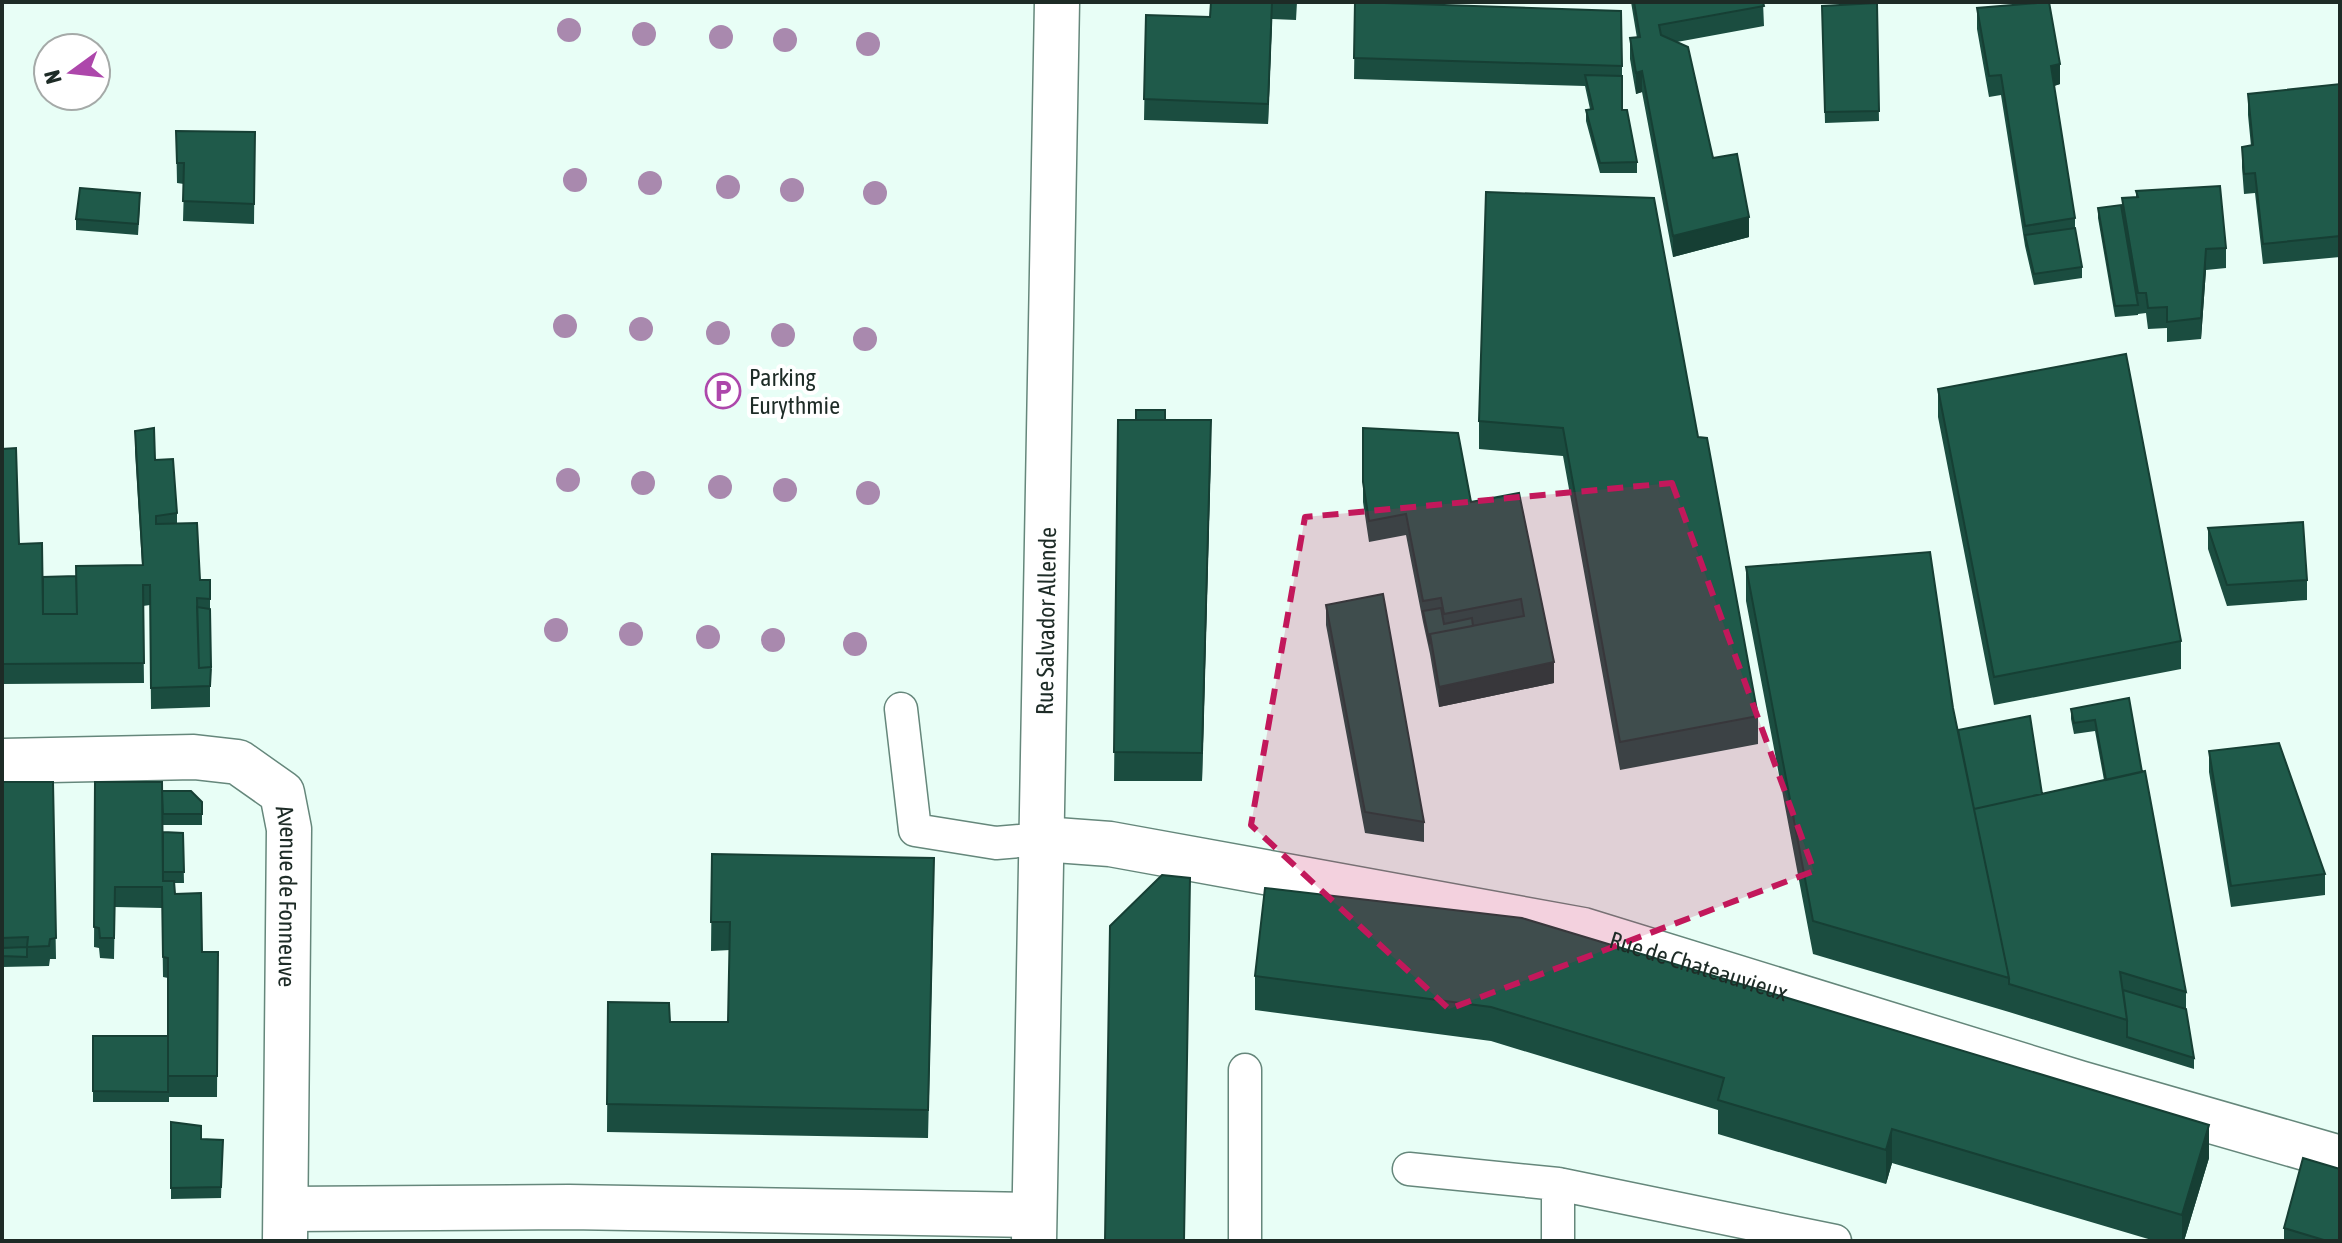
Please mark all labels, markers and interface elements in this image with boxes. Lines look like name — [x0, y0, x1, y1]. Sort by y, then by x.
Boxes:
north arrow — [32, 32, 112, 112]
text: N — [38, 68, 67, 87]
place label: Parking Eurythmie — [749, 364, 840, 419]
parking icon: Parking Eurythmie — [704, 372, 742, 410]
street label: Rue Salvador Allende — [1030, 527, 1061, 715]
street label: Avenue de Fonneuve — [271, 803, 303, 987]
street label: Rue de Chateauvieux — [1606, 926, 1791, 1006]

